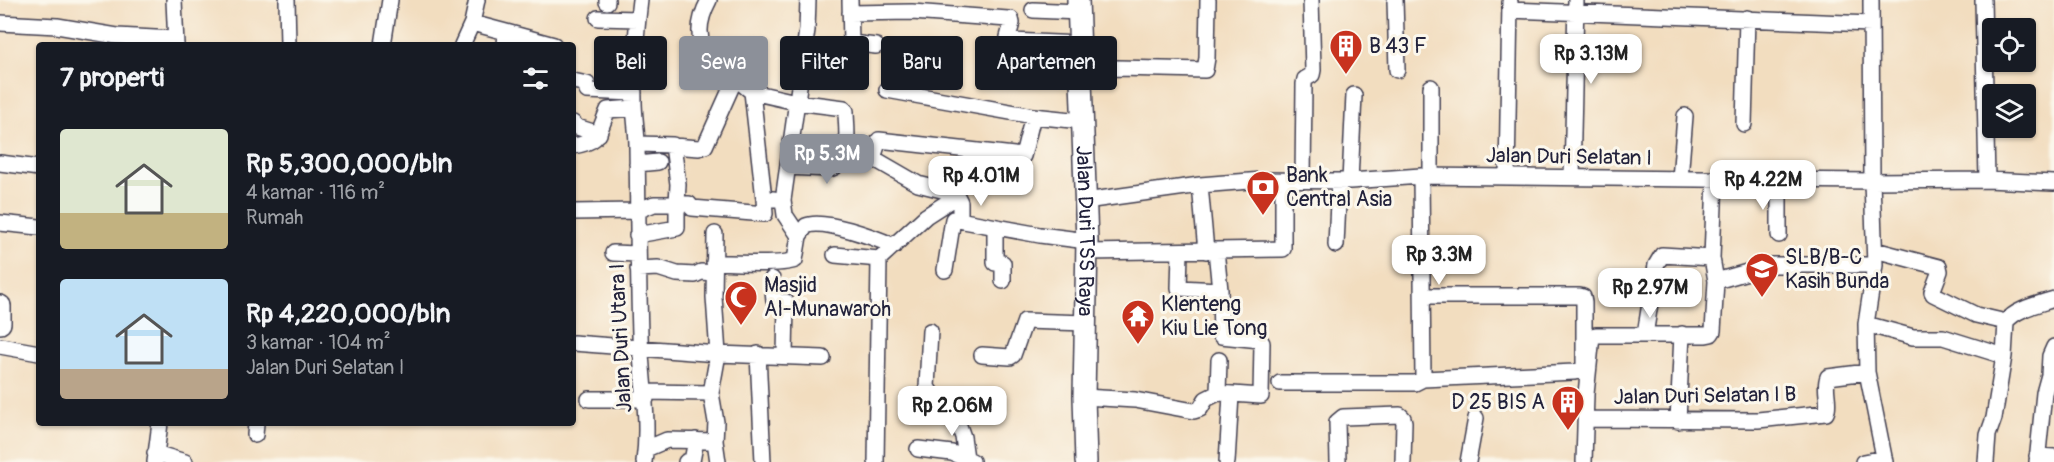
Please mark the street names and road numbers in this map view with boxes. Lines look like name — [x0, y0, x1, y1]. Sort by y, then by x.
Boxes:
street label: Jalan Duri Selatan I — [1486, 142, 1652, 172]
street label: Jalan Duri TSS Raya — [1070, 145, 1101, 317]
street label: Jalan Duri Utara I — [604, 263, 638, 413]
street label: Jalan Duri Selatan I B — [1613, 381, 1797, 411]

